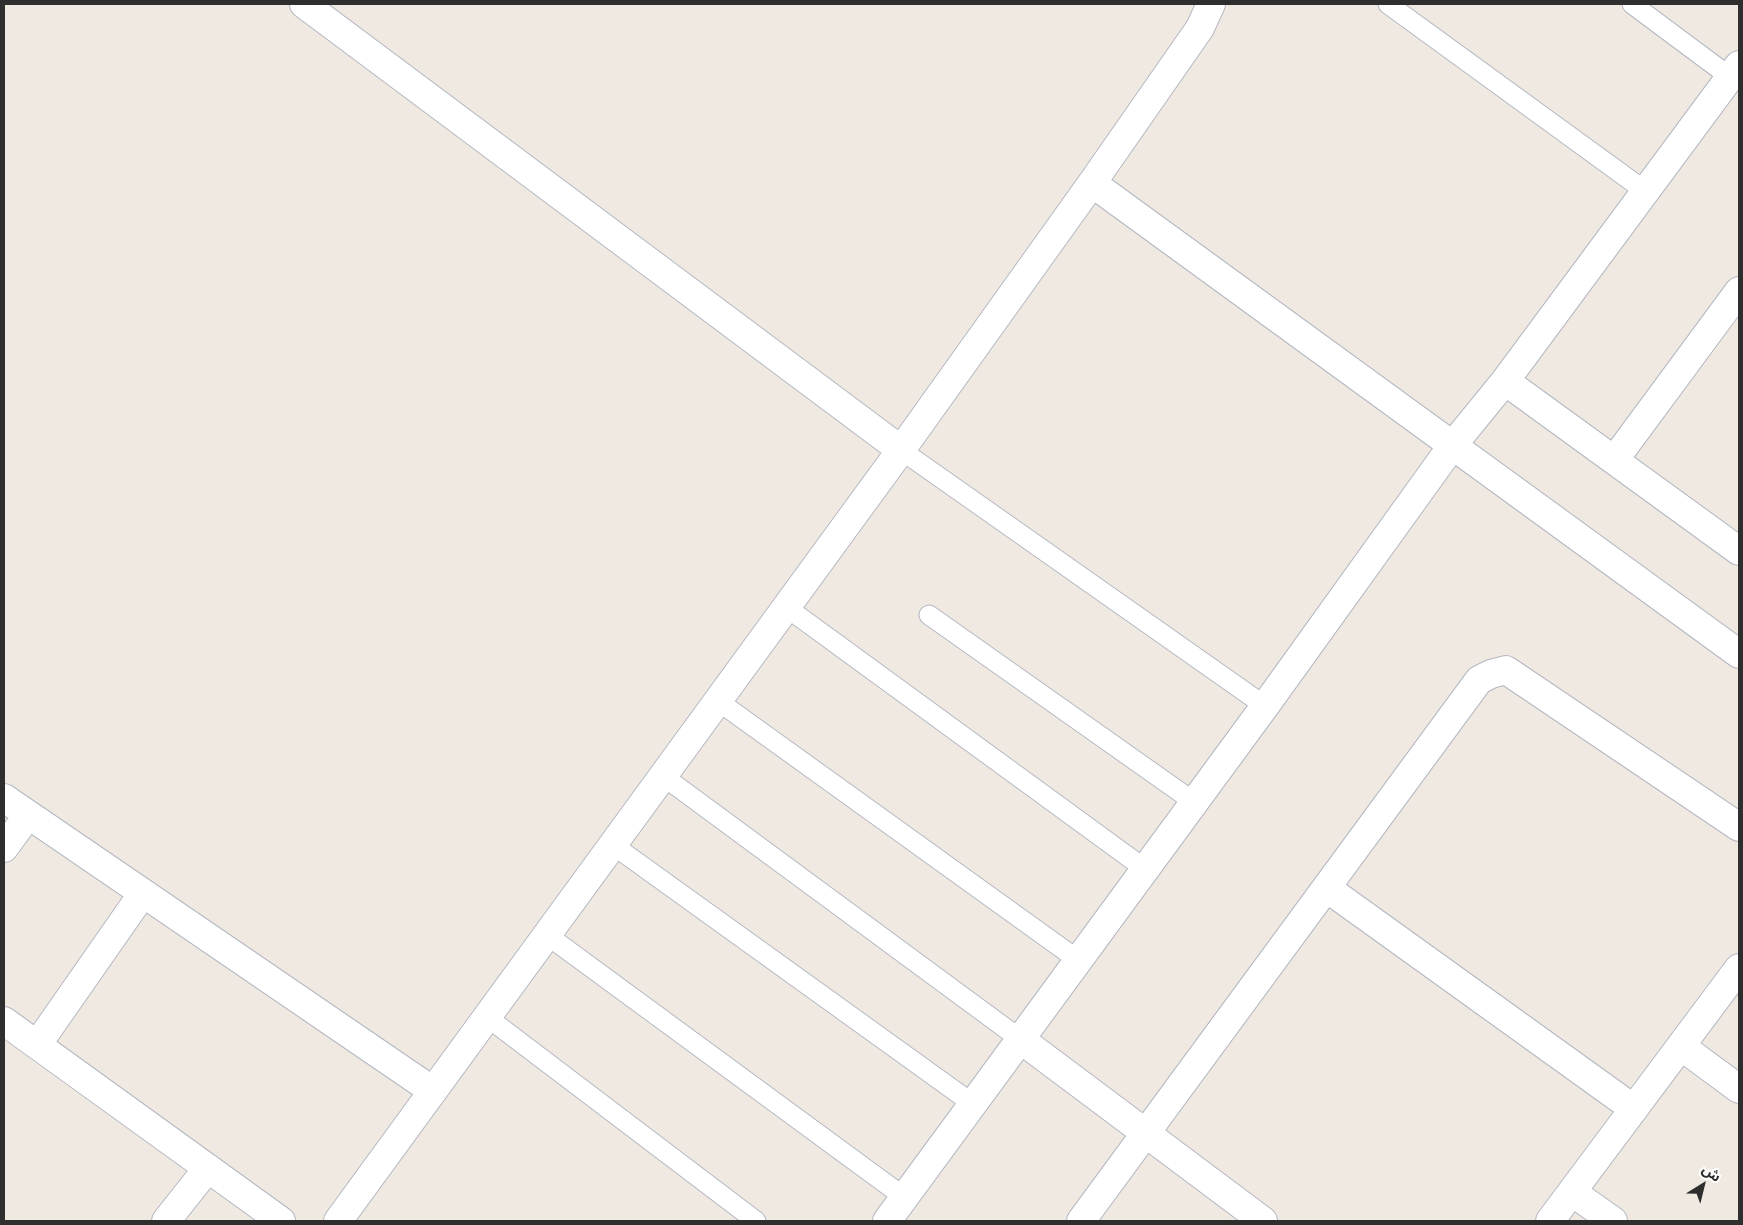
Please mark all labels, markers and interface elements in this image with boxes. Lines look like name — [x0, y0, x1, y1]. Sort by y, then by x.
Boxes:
north arrow — [1678, 1160, 1728, 1210]
text: ش — [1699, 1161, 1724, 1185]

